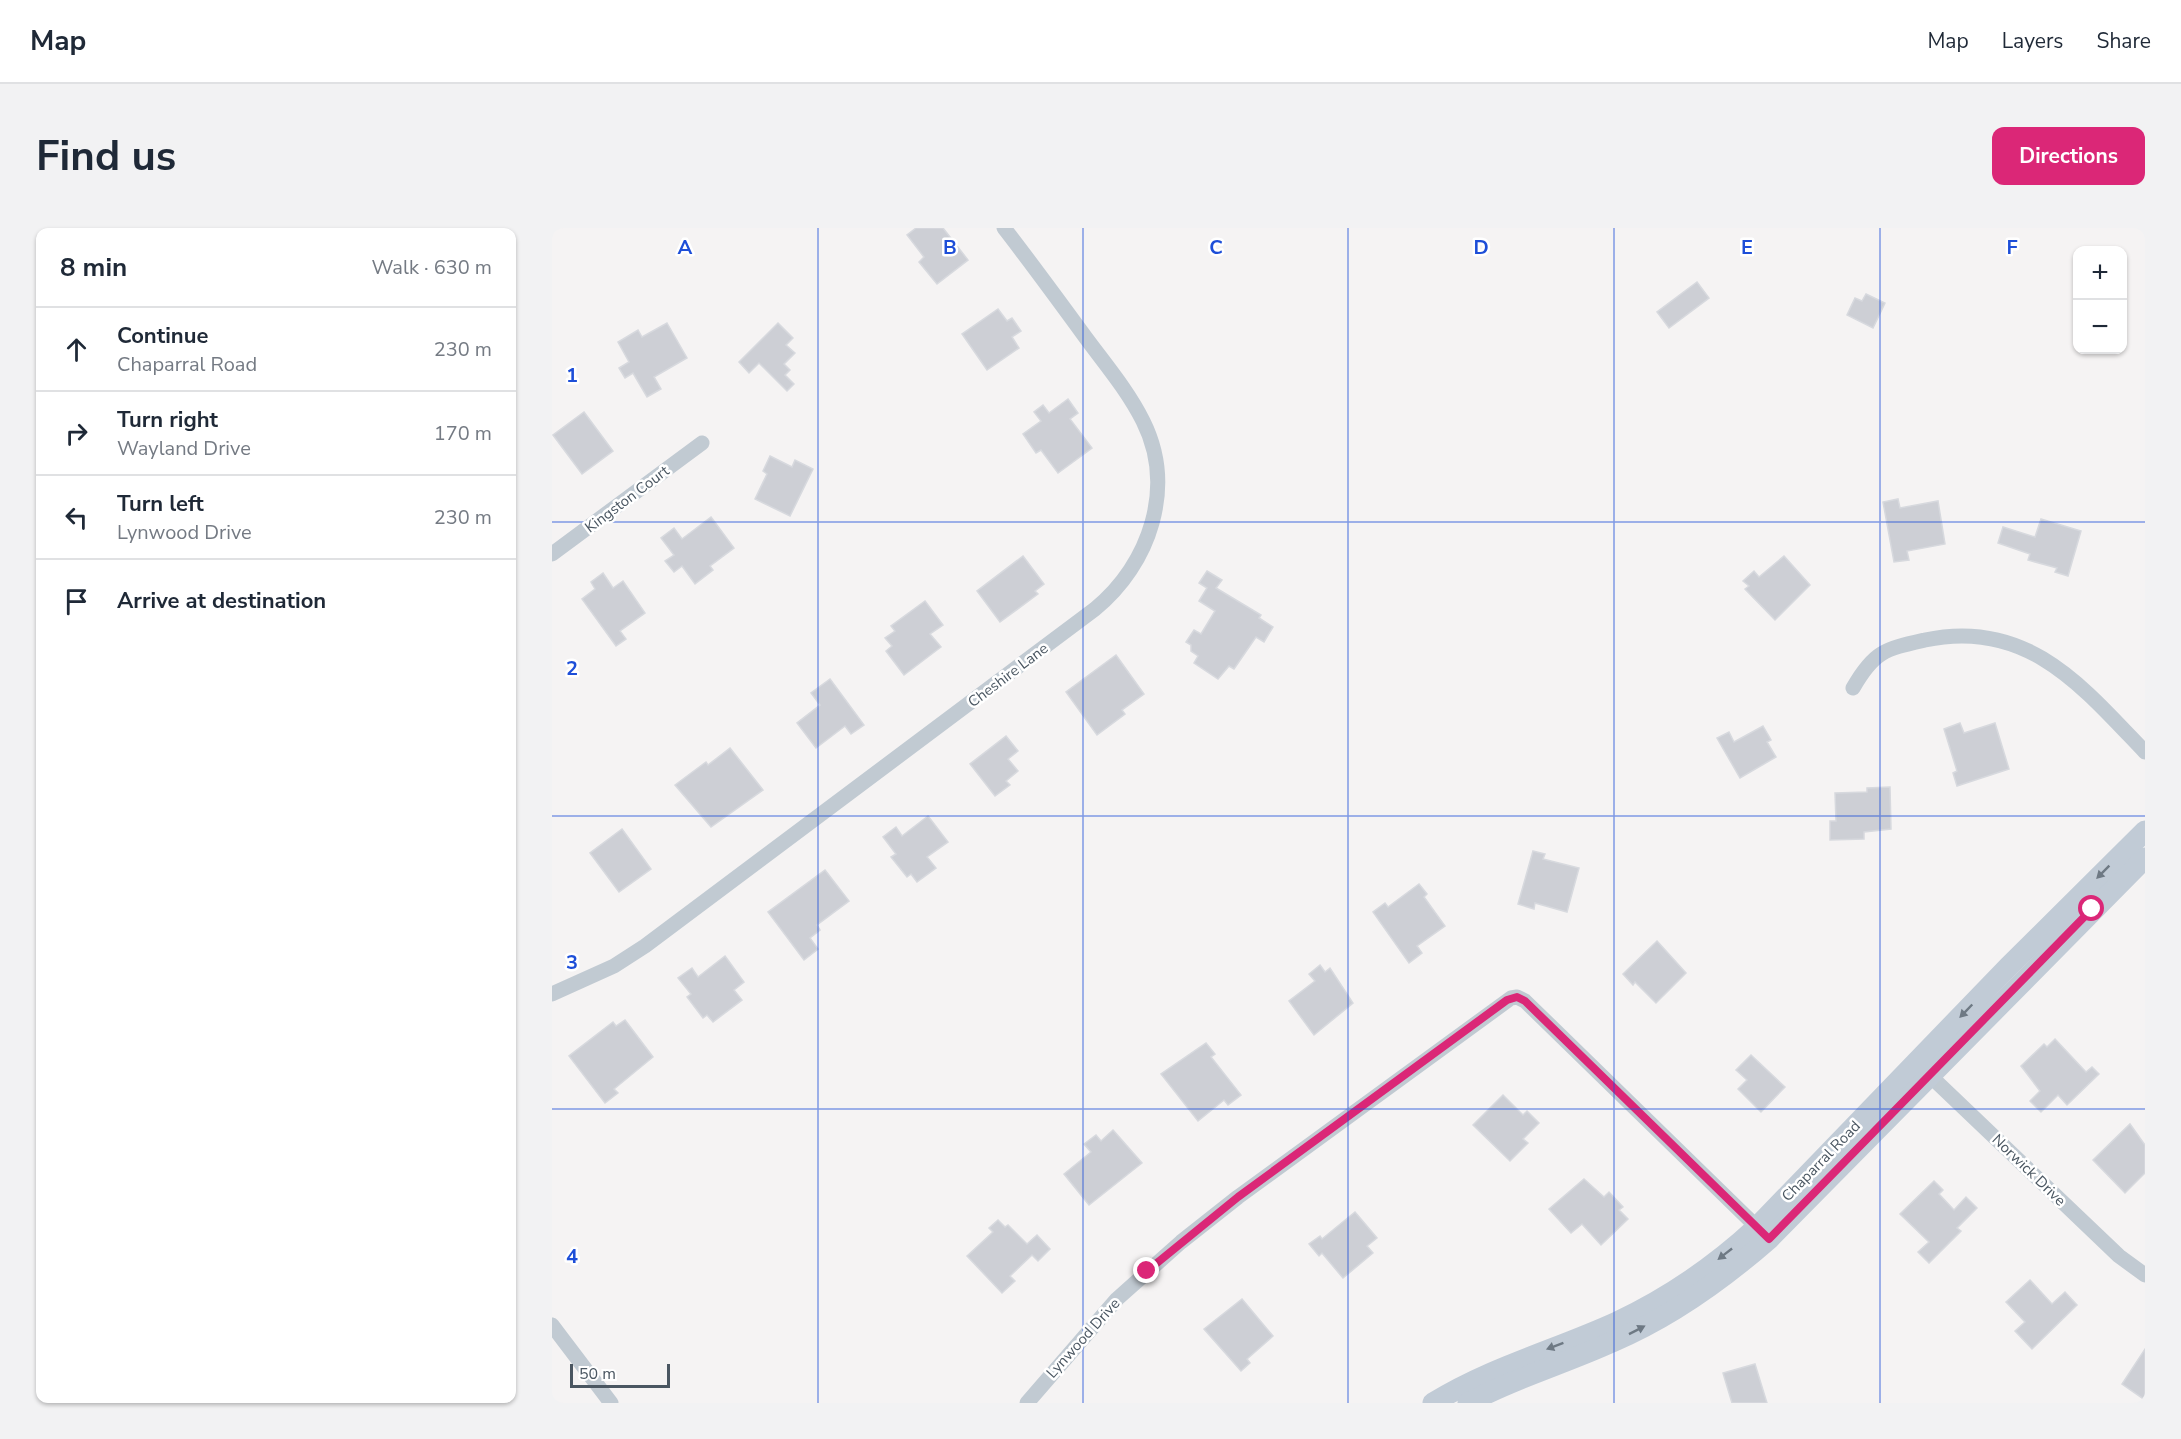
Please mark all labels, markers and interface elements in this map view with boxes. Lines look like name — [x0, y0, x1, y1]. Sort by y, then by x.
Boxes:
text: Map — [30, 22, 86, 60]
text: Map — [1927, 27, 1969, 55]
text: Layers — [2002, 27, 2063, 55]
text: Share — [2096, 27, 2151, 55]
button: Directions — [1992, 127, 2145, 185]
text: Find us — [36, 128, 176, 185]
text: A — [678, 234, 693, 261]
text: B — [943, 234, 957, 261]
text: C — [1209, 234, 1223, 261]
text: D — [1473, 234, 1489, 261]
text: E — [1741, 234, 1753, 261]
text: F — [2006, 234, 2018, 261]
map controls — [2073, 246, 2127, 354]
button: + — [2073, 246, 2127, 300]
text: 8 min — [60, 250, 127, 285]
text: Walk · 630 m — [372, 254, 492, 281]
button: − — [2073, 300, 2127, 354]
text: Continue — [117, 321, 208, 351]
icon: ahead — [60, 333, 93, 366]
text: 230 m — [434, 336, 492, 363]
text: Chaparral Road — [117, 351, 257, 378]
text: 1 — [566, 362, 578, 389]
text: Turn right — [117, 405, 218, 435]
icon: right — [60, 417, 93, 450]
text: 170 m — [434, 420, 492, 447]
text: Wayland Drive — [117, 435, 251, 462]
street label: Kingston Court — [581, 460, 674, 537]
text: Turn left — [117, 489, 204, 519]
icon: left — [60, 501, 93, 534]
text: 230 m — [434, 504, 492, 531]
text: Lynwood Drive — [117, 519, 252, 546]
icon: arrive — [60, 585, 93, 618]
text: Arrive at destination — [117, 586, 326, 616]
street label: Cheshire Lane — [964, 638, 1052, 712]
text: 2 — [566, 655, 578, 682]
one-way arrow — [2097, 865, 2111, 879]
route start — [2078, 895, 2104, 921]
text: 3 — [566, 949, 578, 976]
one-way arrow — [1959, 1003, 1973, 1018]
street label: Chaparral Road — [1777, 1116, 1865, 1206]
street label: Norwick Drive — [1988, 1130, 2070, 1210]
text: 4 — [566, 1243, 578, 1270]
one-way arrow — [1718, 1247, 1733, 1259]
route end — [1133, 1257, 1159, 1283]
street label: Lynwood Drive — [1042, 1294, 1124, 1382]
one-way arrow — [1628, 1326, 1646, 1336]
one-way arrow — [1546, 1342, 1564, 1352]
scale bar — [570, 1361, 670, 1388]
text: 50 m — [579, 1363, 616, 1385]

